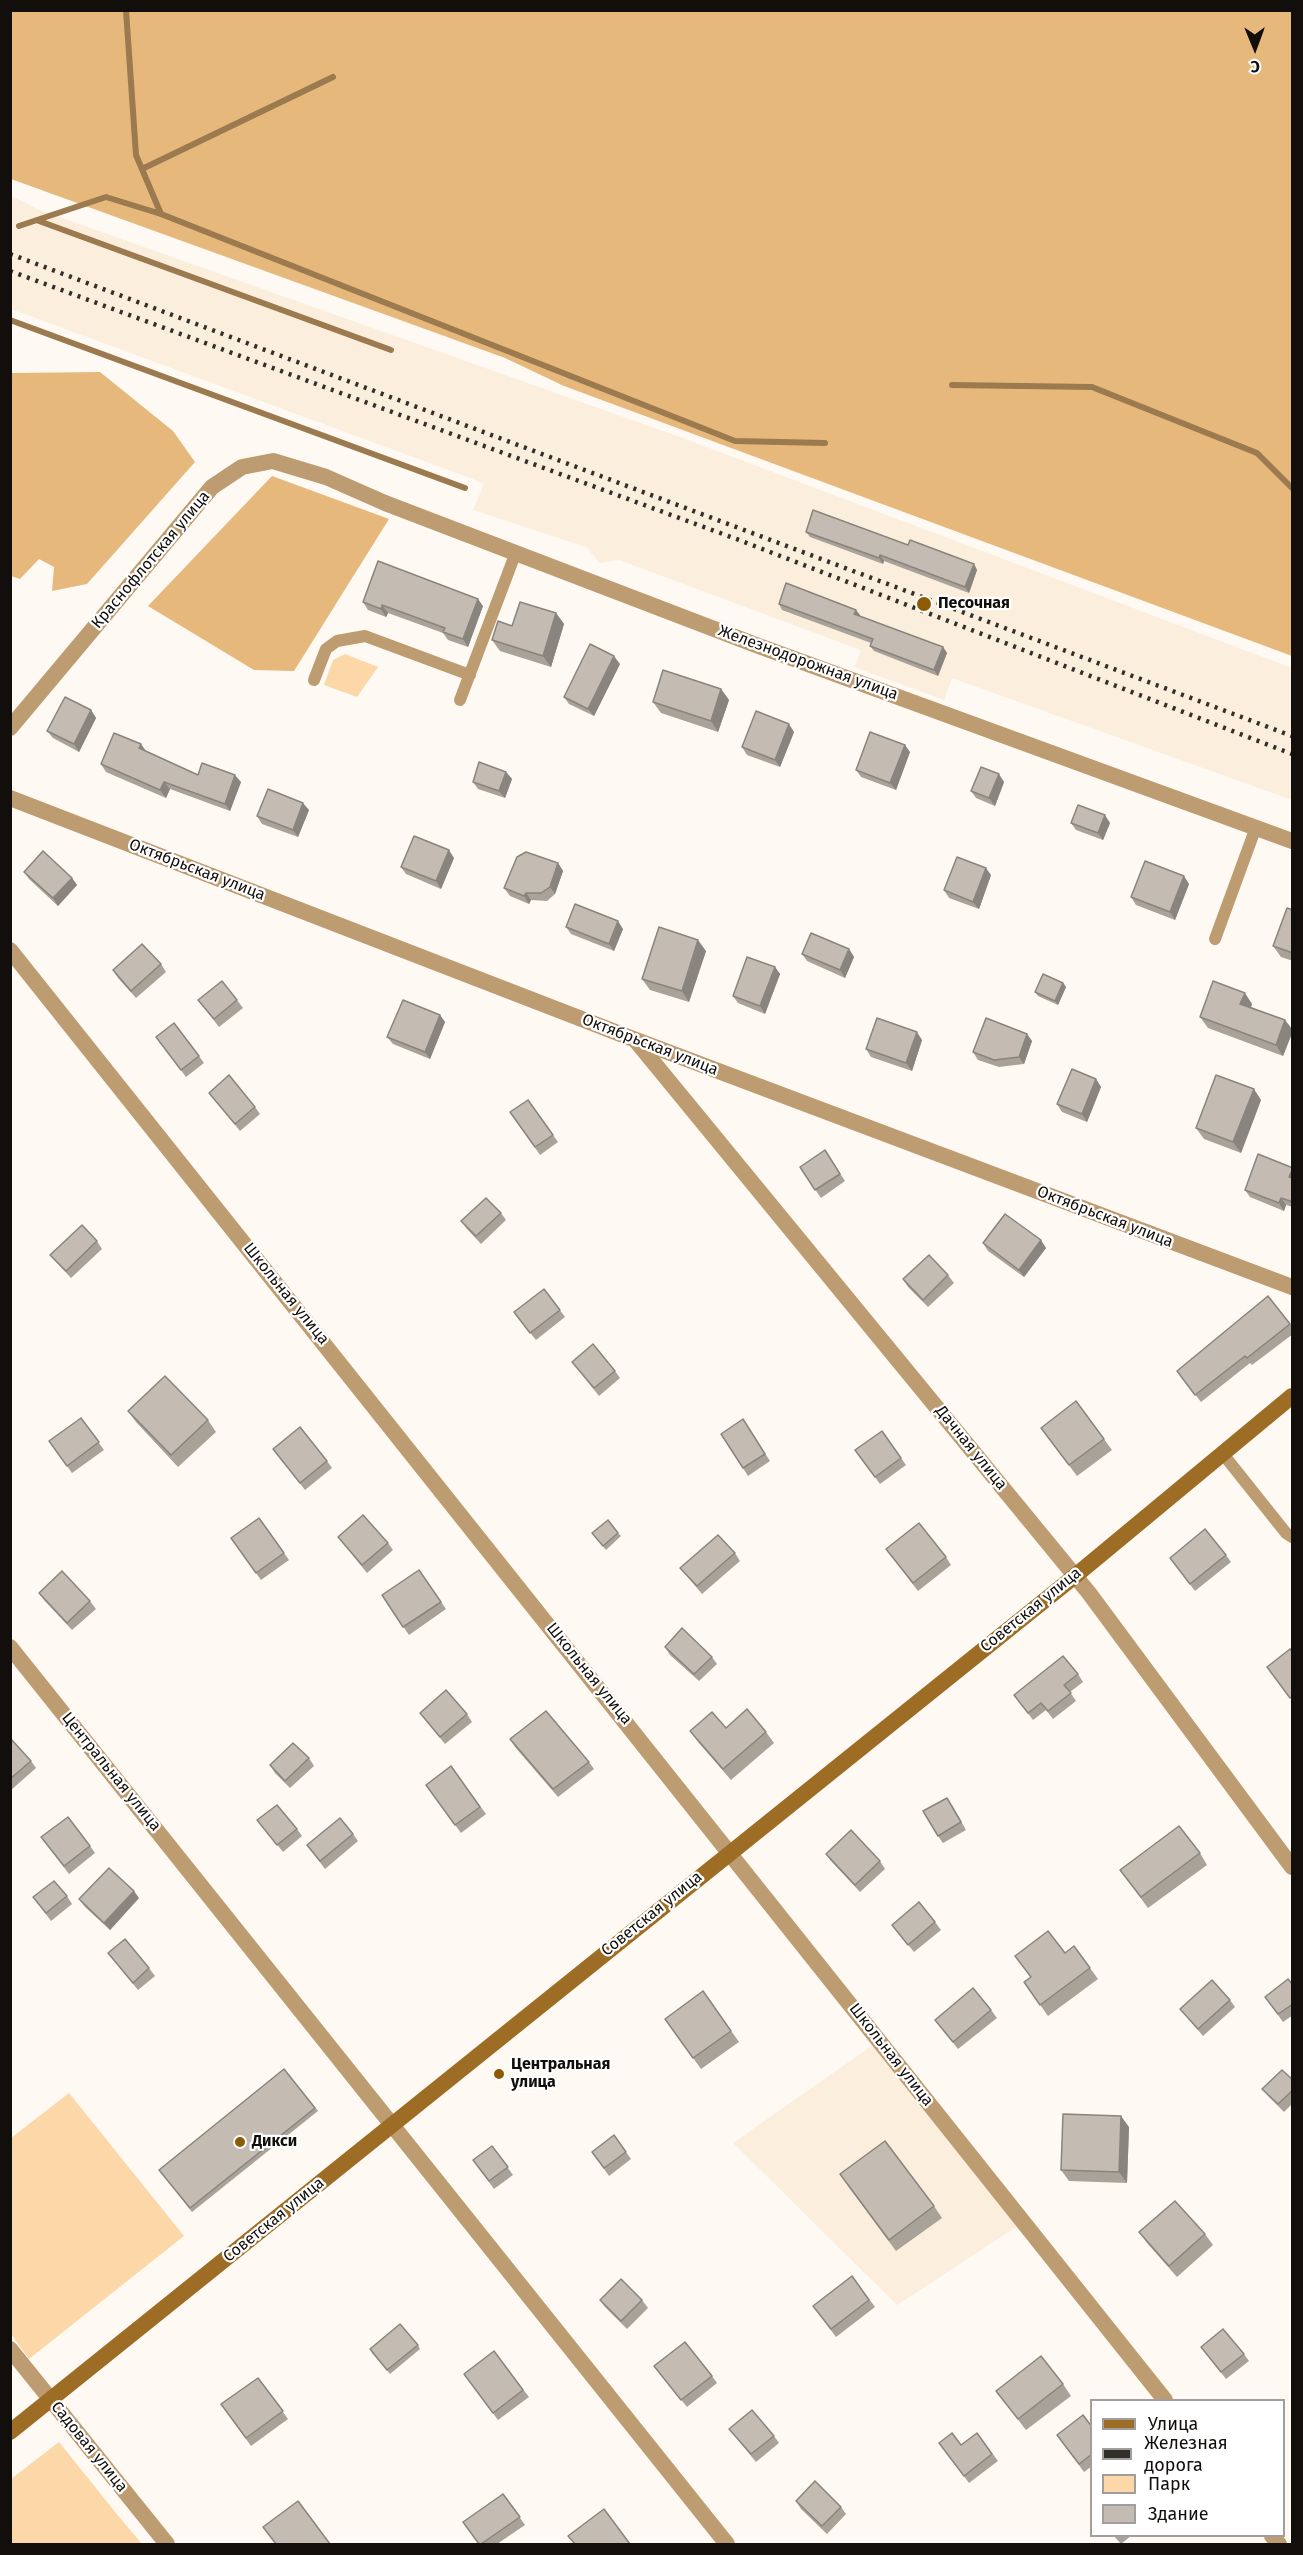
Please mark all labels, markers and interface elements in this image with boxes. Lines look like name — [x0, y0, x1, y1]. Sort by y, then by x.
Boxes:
north arrow — [1225, 18, 1285, 78]
text: С — [1251, 57, 1260, 76]
street label: Краснофлотская улица — [88, 487, 214, 633]
place label: Песочная — [938, 594, 1010, 614]
marker: Песочная — [915, 595, 933, 613]
street label: Железнодорожная улица — [715, 621, 901, 705]
street label: Октябрьская улица — [126, 835, 268, 905]
street label: Октябрьская улица — [579, 1010, 721, 1080]
street label: Октябрьская улица — [1034, 1182, 1176, 1252]
street label: Школьная улица — [239, 1239, 333, 1349]
street label: Дачная улица — [931, 1402, 1011, 1494]
street label: Советская улица — [977, 1563, 1085, 1657]
street label: Школьная улица — [542, 1619, 636, 1729]
street label: Центральная улица — [57, 1709, 165, 1835]
street label: Советская улица — [598, 1867, 706, 1961]
street label: Школьная улица — [845, 2000, 937, 2110]
place label: Центральная улица — [511, 2055, 610, 2093]
marker: Центральная улица — [492, 2067, 506, 2081]
place label: Дикси — [252, 2132, 297, 2152]
marker: Дикси — [233, 2135, 247, 2149]
street label: Советская улица — [220, 2173, 328, 2267]
street label: Садовая улица — [47, 2398, 131, 2496]
legend — [1090, 2399, 1285, 2537]
text: Улица — [1148, 2413, 1198, 2435]
text: Железная дорога — [1144, 2432, 1228, 2476]
text: Парк — [1148, 2473, 1190, 2495]
text: Здание — [1148, 2503, 1209, 2525]

